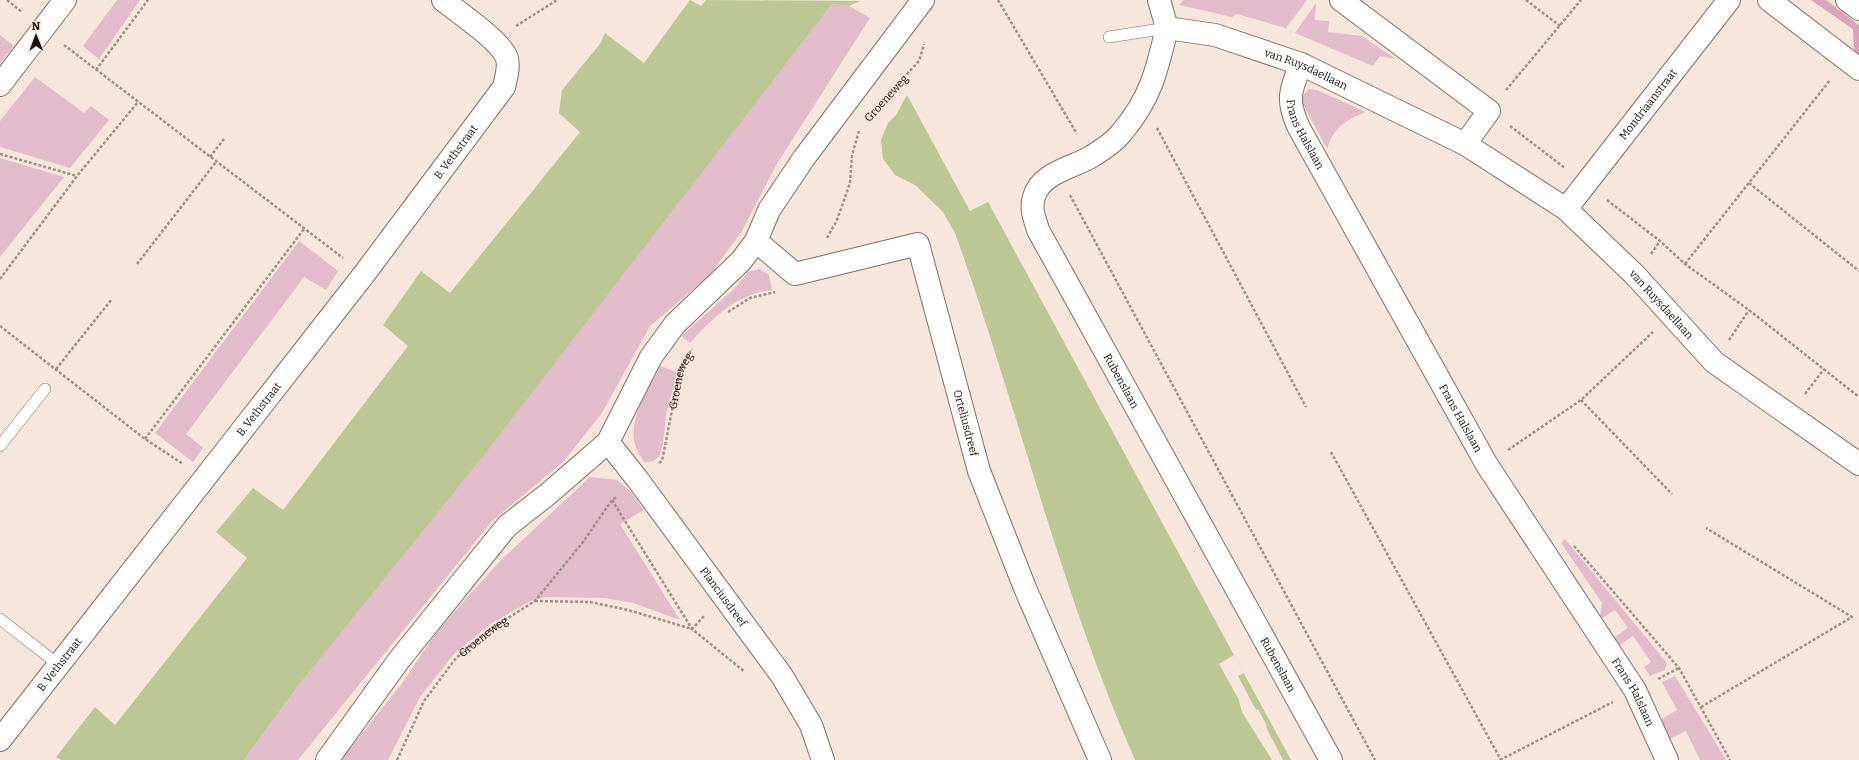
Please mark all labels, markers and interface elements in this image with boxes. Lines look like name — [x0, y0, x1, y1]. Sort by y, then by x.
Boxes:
north arrow — [16, 16, 56, 56]
text: N — [31, 20, 41, 33]
street label: van Ruysdaellaan — [1262, 46, 1350, 93]
street label: Mondriaanstraat — [1617, 66, 1680, 142]
street label: Groeneweg — [862, 72, 911, 124]
street label: Frans Halslaan — [1284, 99, 1327, 172]
street label: B. Vethstraat — [431, 122, 480, 182]
street label: van Ruysdaellaan — [1626, 267, 1696, 342]
street label: Groeneweg — [666, 351, 695, 410]
street label: Rubenslaan — [1101, 352, 1141, 411]
street label: B. Vethstraat — [234, 380, 284, 439]
street label: Frans Halslaan — [1436, 382, 1485, 455]
street label: Orteliusdreef — [950, 388, 981, 459]
street label: Planciusdreef — [697, 565, 750, 630]
street label: Groeneweg — [456, 614, 510, 660]
street label: B. Vethstraat — [35, 635, 85, 694]
street label: Rubenslaan — [1257, 635, 1298, 694]
street label: Frans Halslaan — [1609, 656, 1657, 728]

